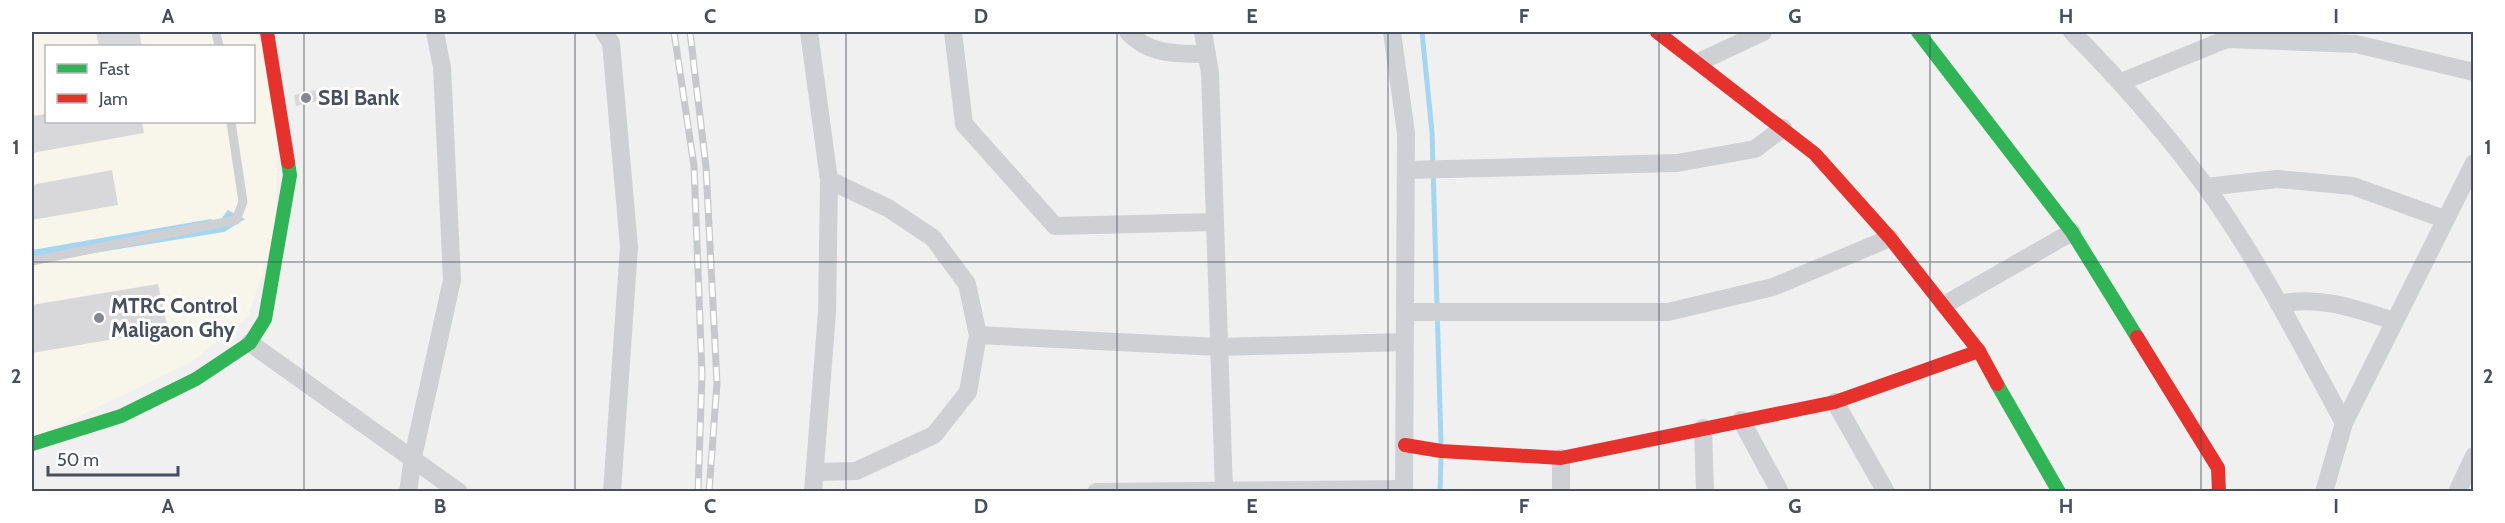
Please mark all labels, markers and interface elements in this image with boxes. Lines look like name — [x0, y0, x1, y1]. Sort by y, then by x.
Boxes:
text: A — [162, 4, 175, 28]
text: B — [434, 4, 446, 28]
text: C — [704, 4, 716, 28]
text: D — [974, 4, 988, 28]
text: E — [1246, 4, 1258, 28]
text: F — [1519, 4, 1530, 28]
text: G — [1788, 4, 1802, 28]
text: H — [2059, 4, 2073, 28]
text: I — [2333, 4, 2339, 28]
legend — [45, 45, 255, 123]
text: Fast — [99, 58, 130, 80]
place label: SBI Bank — [318, 85, 400, 110]
text: Jam — [98, 88, 128, 110]
marker: SBI Bank — [299, 91, 313, 105]
text: 1 — [12, 135, 20, 159]
text: 1 — [2484, 135, 2492, 159]
place label: MTRC Control Maligaon Ghy — [111, 293, 238, 342]
marker: MTRC Control Maligaon Ghy — [92, 311, 106, 325]
text: 2 — [11, 364, 21, 388]
text: 2 — [2483, 364, 2493, 388]
scale bar — [48, 439, 178, 477]
text: 50 m — [57, 449, 99, 471]
text: A — [162, 494, 175, 518]
text: B — [434, 494, 446, 518]
text: C — [704, 494, 716, 518]
text: D — [974, 494, 988, 518]
text: E — [1246, 494, 1258, 518]
text: F — [1519, 494, 1530, 518]
text: G — [1788, 494, 1802, 518]
text: H — [2059, 494, 2073, 518]
text: I — [2333, 494, 2339, 518]

